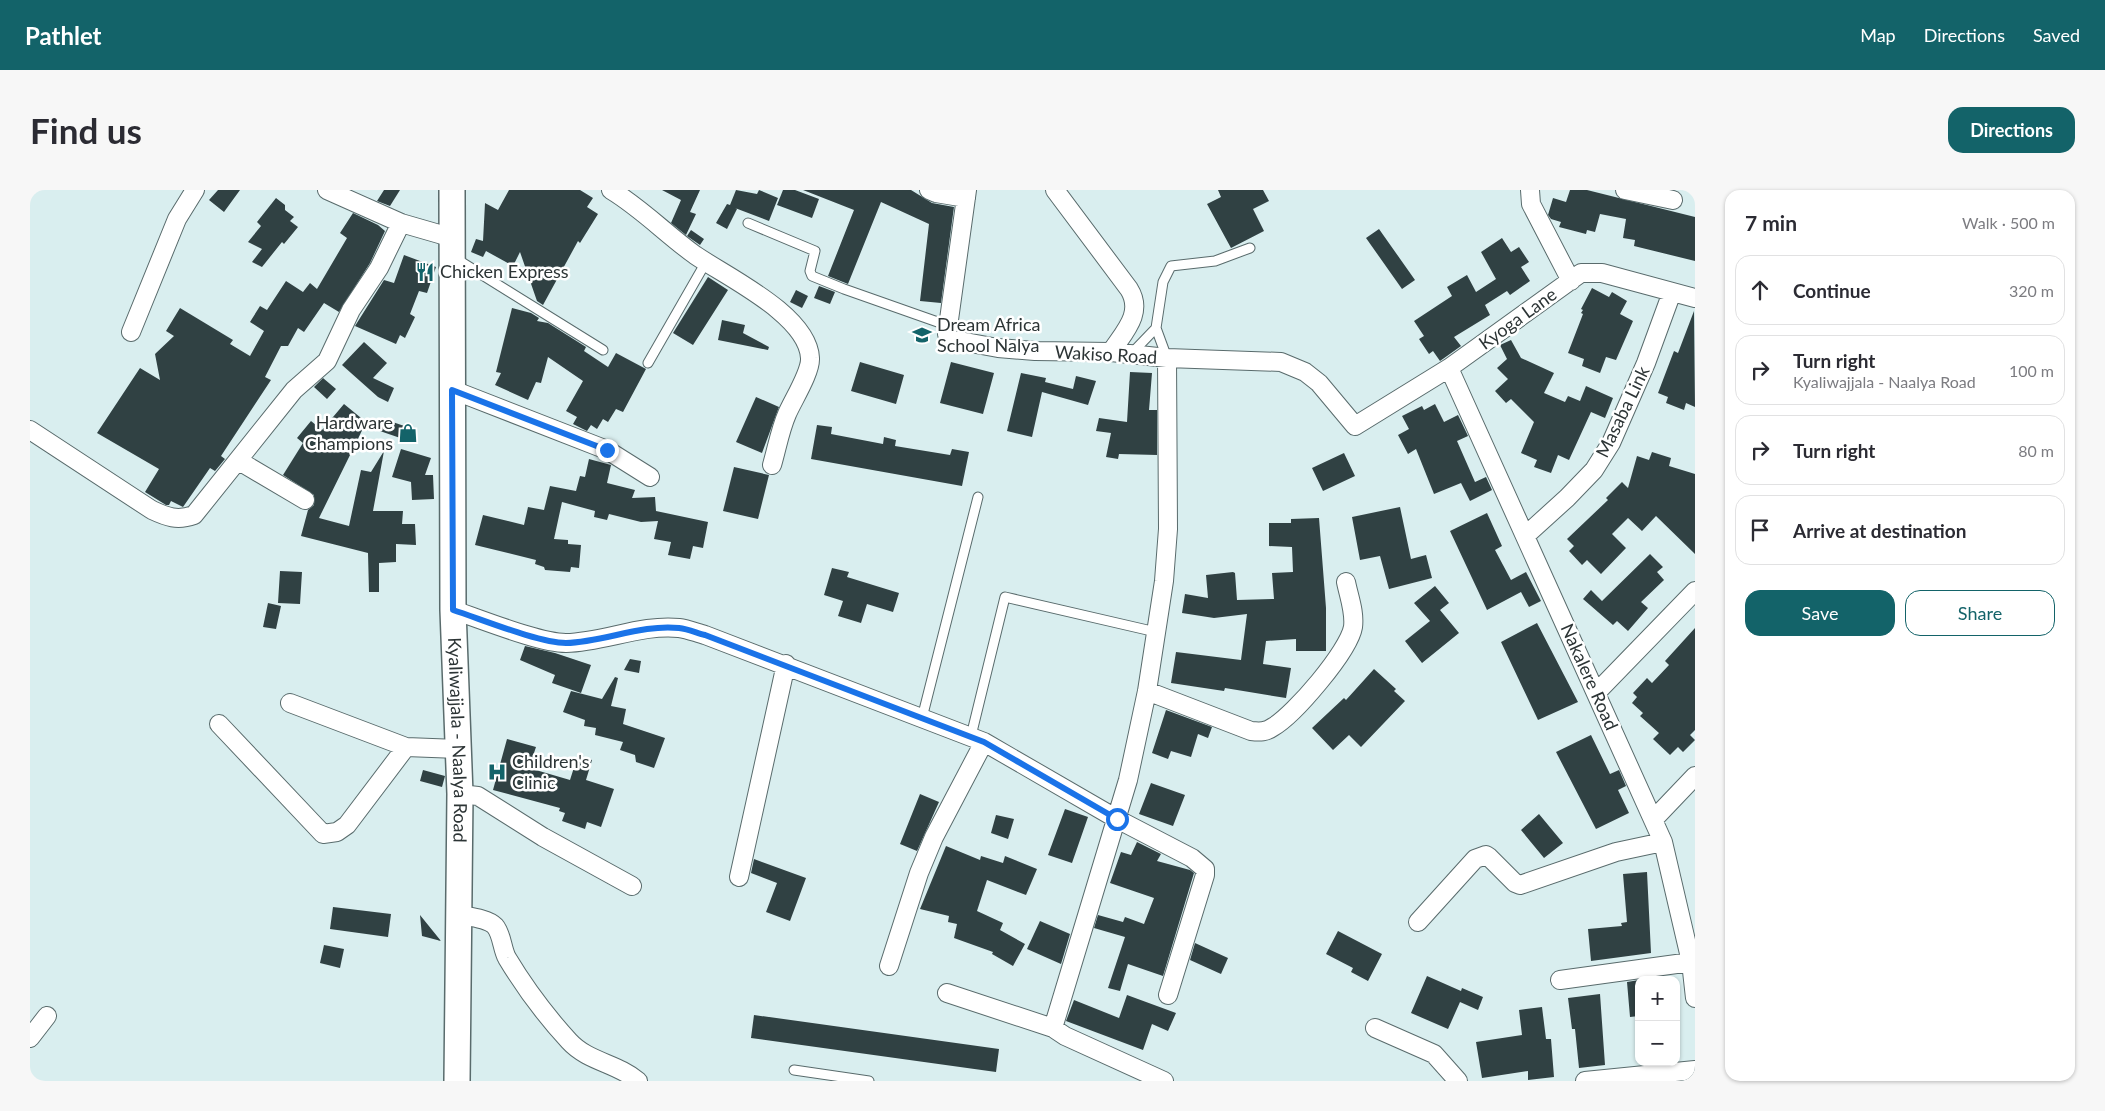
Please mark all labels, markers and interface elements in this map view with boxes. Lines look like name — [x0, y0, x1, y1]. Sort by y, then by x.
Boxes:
text: Pathlet — [25, 21, 102, 50]
text: Map — [1860, 24, 1896, 46]
text: Directions — [1924, 24, 2005, 46]
text: Saved — [2033, 24, 2080, 46]
button: Directions — [1948, 107, 2075, 153]
text: Find us — [30, 109, 142, 151]
text: 7 min — [1745, 210, 1797, 235]
text: Walk · 500 m — [1962, 213, 2055, 232]
place label: Chicken Express — [440, 260, 569, 282]
restaurant icon: Chicken Express — [414, 261, 436, 283]
icon: ahead — [1746, 276, 1774, 304]
text: Continue — [1793, 279, 1871, 302]
text: 320 m — [2009, 281, 2054, 300]
street label: Kyoga Lane — [1474, 283, 1561, 354]
place label: Dream Africa School Nalya — [937, 313, 1040, 356]
school or university icon: Dream Africa School Nalya — [911, 324, 933, 346]
street label: Wakiso Road — [1054, 340, 1158, 368]
text: Turn right — [1793, 349, 1875, 372]
icon: right — [1746, 356, 1774, 384]
text: 100 m — [2009, 361, 2054, 380]
street label: Masaba Link — [1591, 362, 1654, 461]
text: Kyaliwajjala - Naalya Road — [1793, 372, 1976, 391]
place label: Hardware Champions — [305, 411, 393, 454]
shop icon: Hardware Champions — [397, 422, 419, 444]
icon: right — [1746, 436, 1774, 464]
route end — [596, 439, 619, 462]
text: Turn right — [1793, 439, 1875, 462]
text: 80 m — [2018, 441, 2054, 460]
icon: arrive — [1746, 516, 1774, 544]
text: Arrive at destination — [1793, 519, 1966, 542]
button: Save — [1745, 590, 1895, 636]
button: Share — [1905, 590, 2055, 636]
street label: Nakalere Road — [1557, 620, 1623, 733]
street label: Kyaliwajjala - Naalya Road — [444, 637, 472, 843]
place label: Children's Clinic — [512, 750, 590, 793]
hospital icon: Children's Clinic — [486, 761, 508, 783]
route start — [1106, 808, 1129, 831]
map controls — [1635, 976, 1680, 1066]
button: + — [1635, 976, 1680, 1021]
button: − — [1635, 1021, 1680, 1066]

